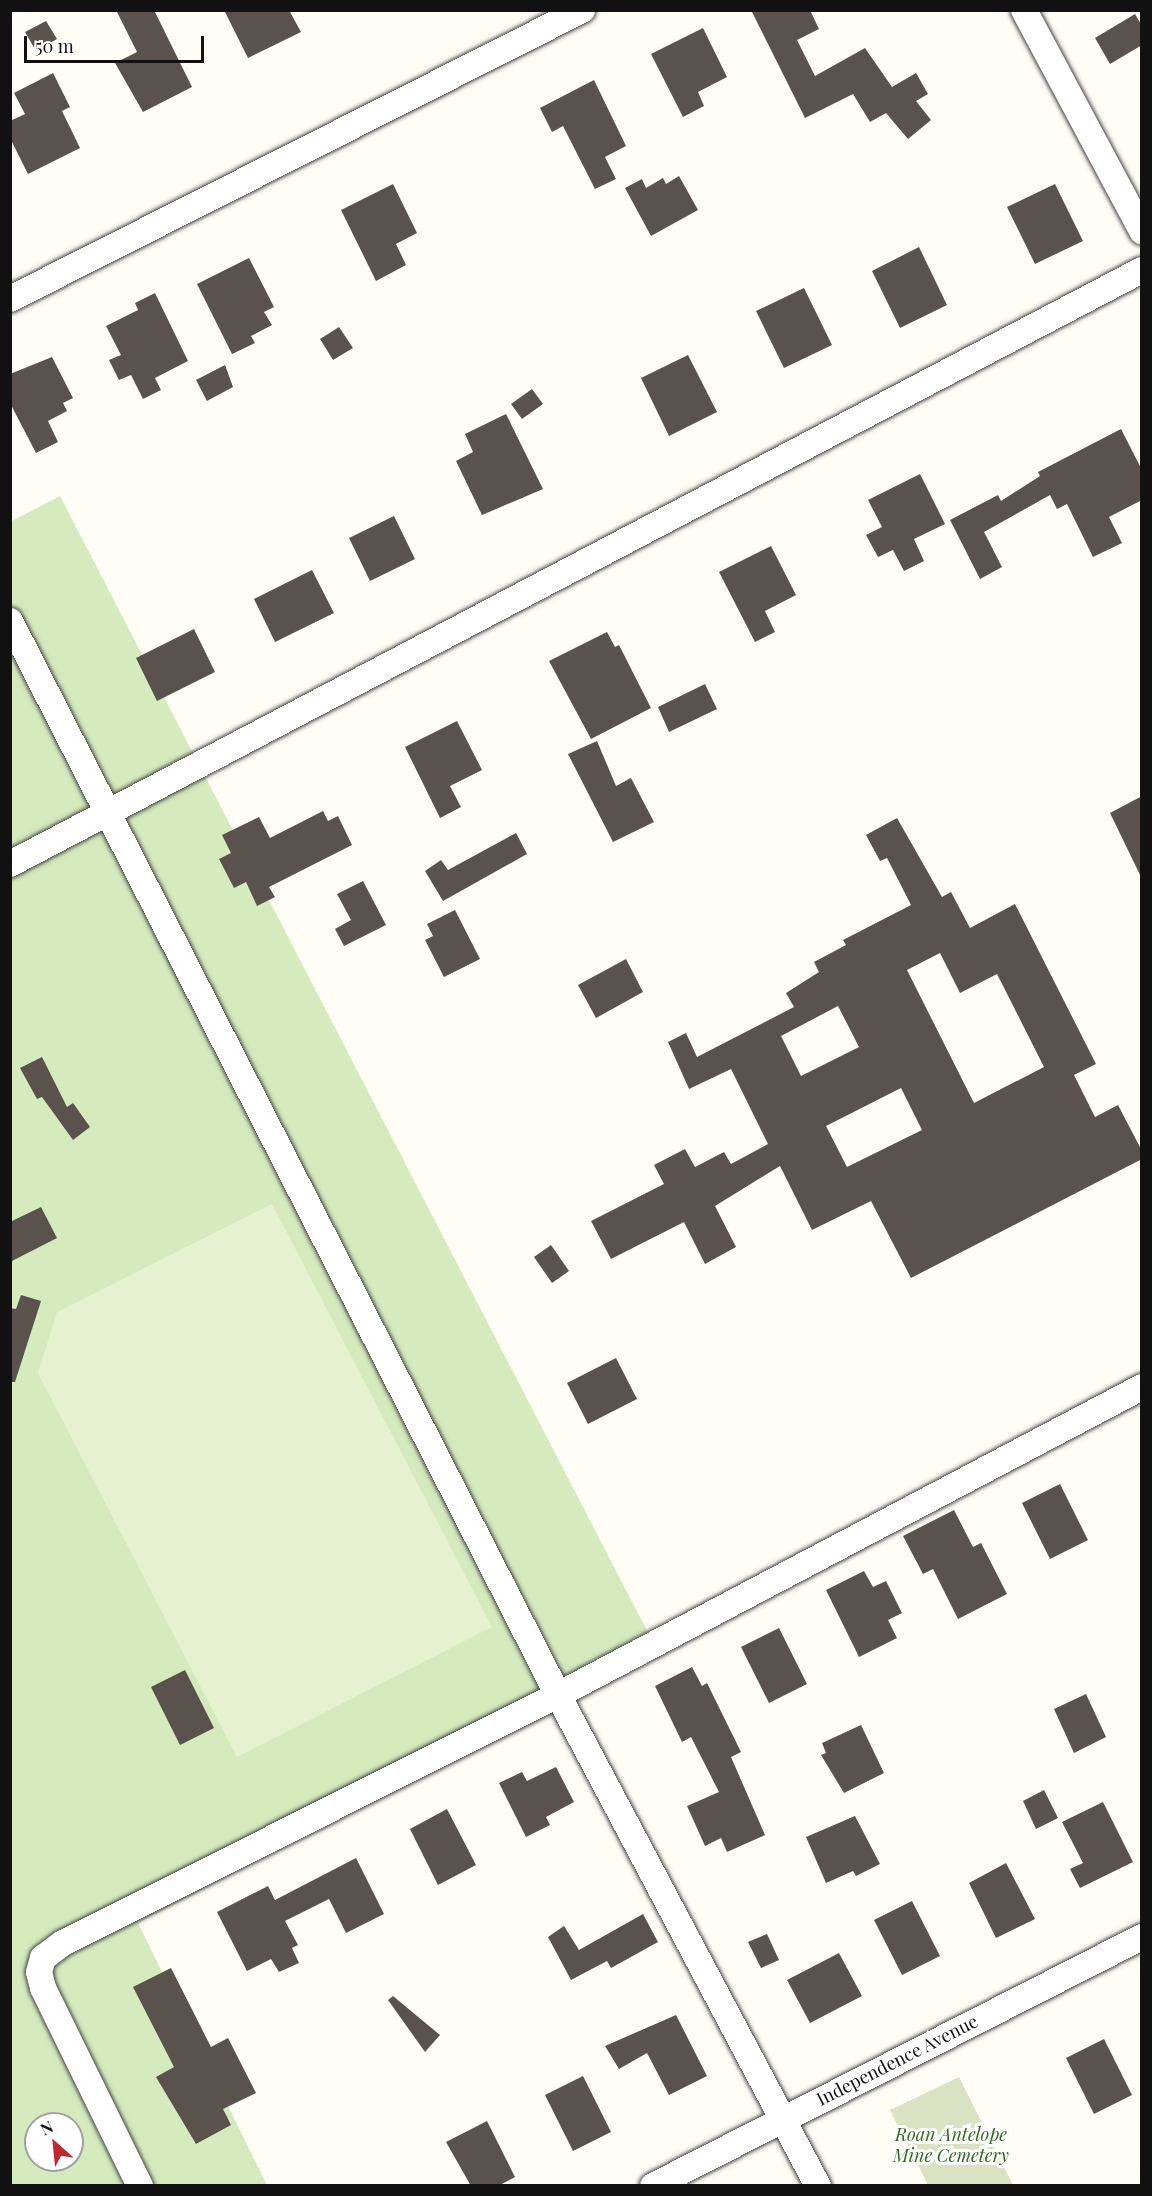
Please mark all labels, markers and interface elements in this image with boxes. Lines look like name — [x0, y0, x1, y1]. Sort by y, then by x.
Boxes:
scale bar — [27, 24, 207, 62]
text: 50 m — [35, 34, 74, 58]
street label: Independence Avenue — [812, 2010, 982, 2110]
north arrow — [24, 2112, 84, 2172]
text: N — [37, 2115, 56, 2139]
park label: Roan Antelope Mine Cemetery — [893, 2124, 1009, 2166]

